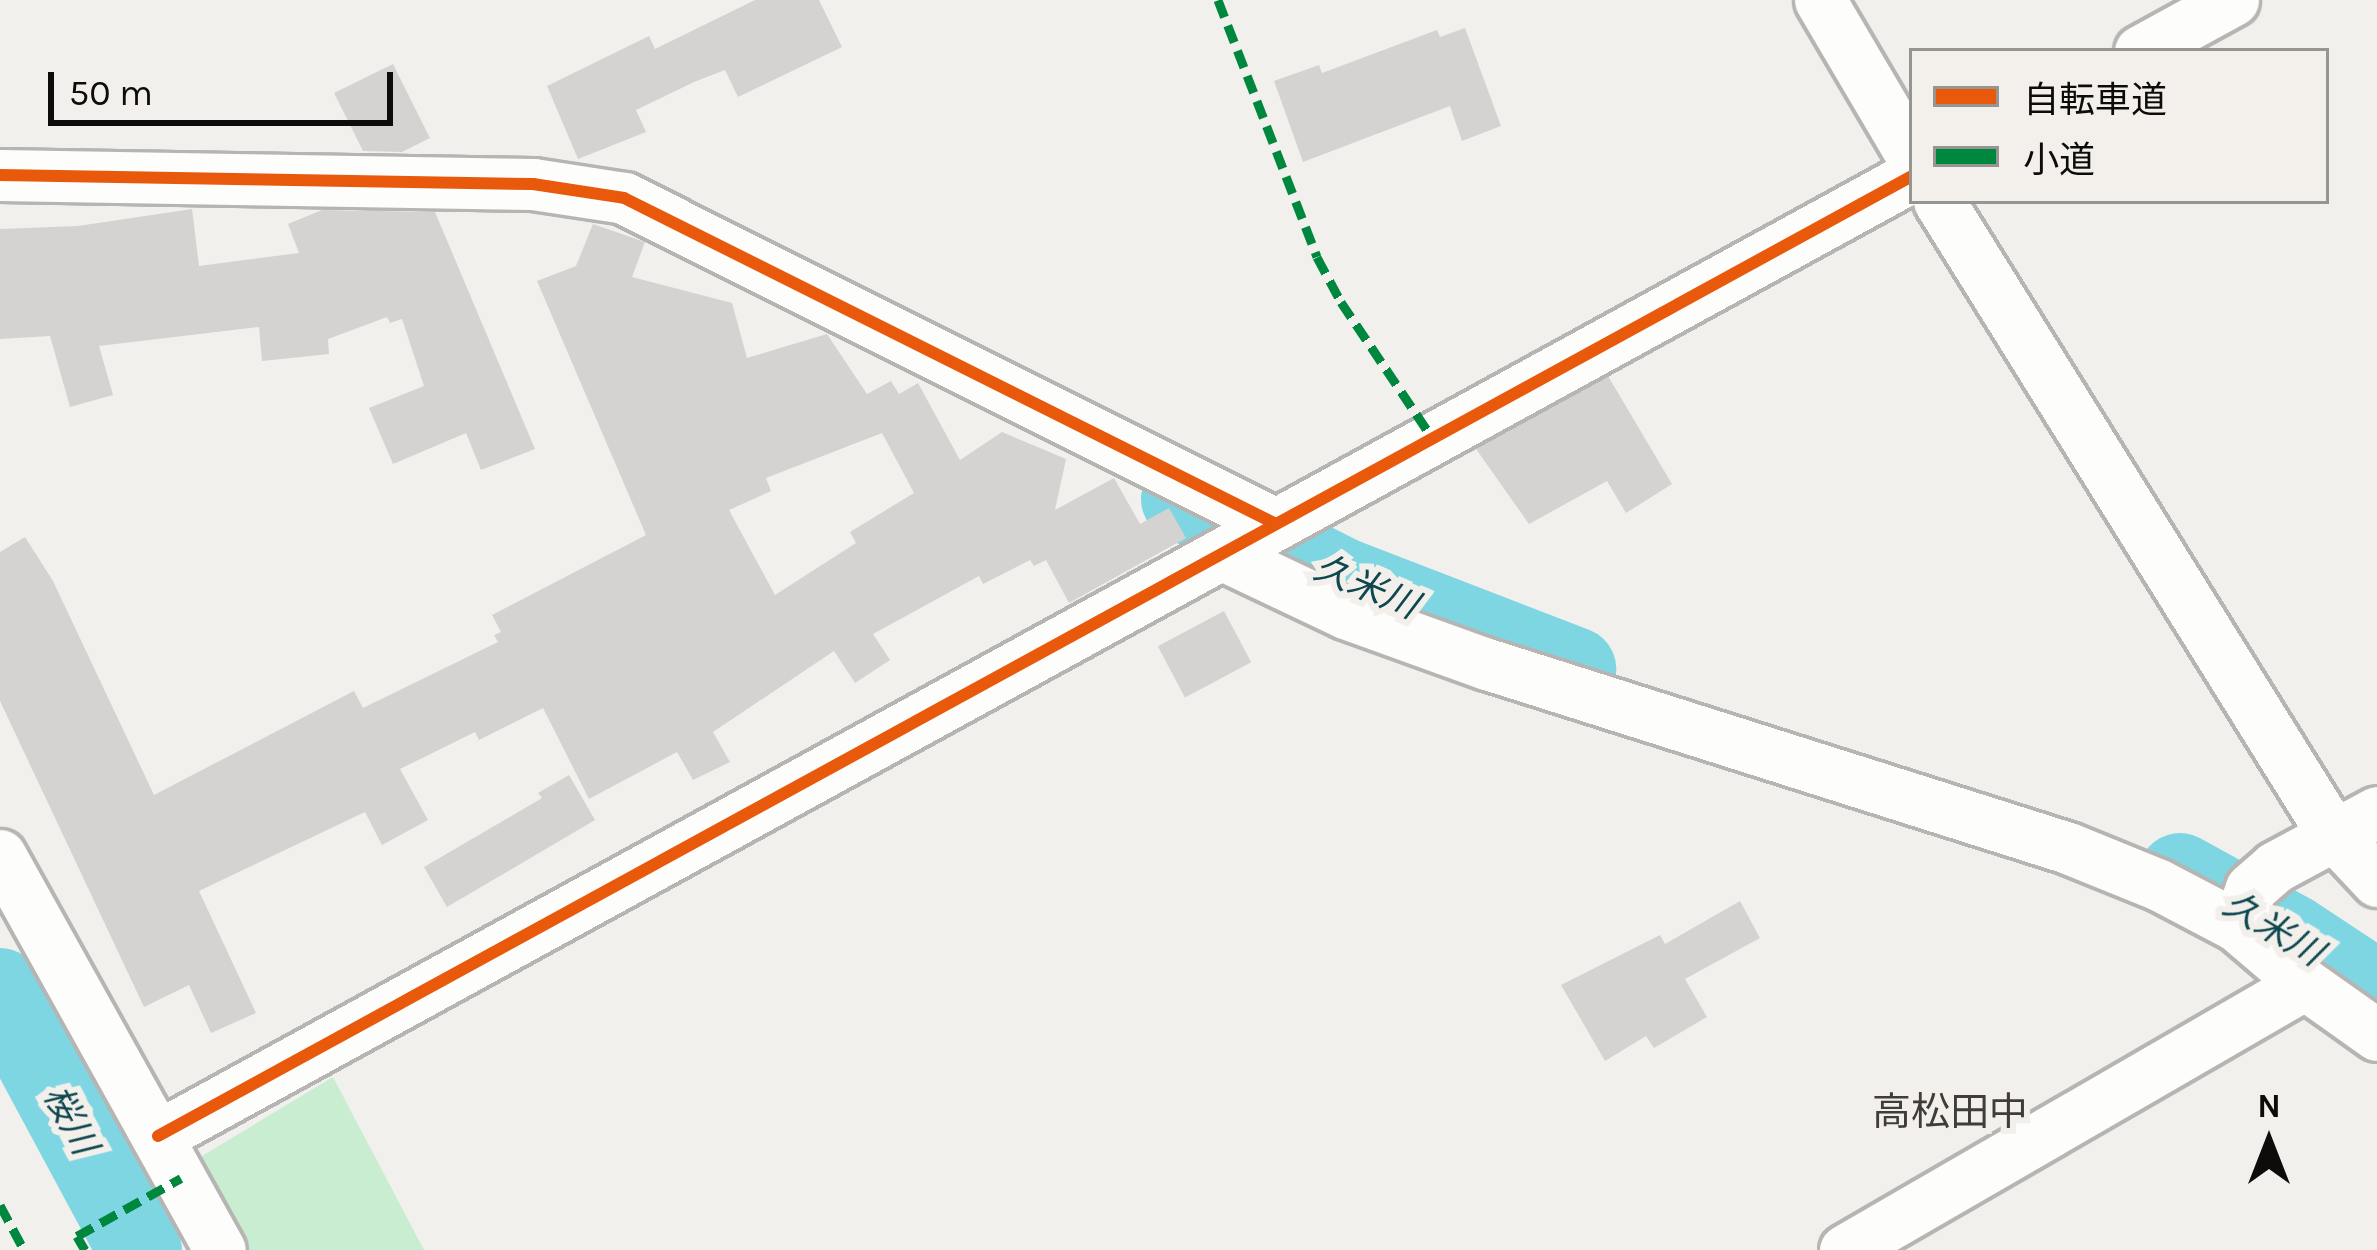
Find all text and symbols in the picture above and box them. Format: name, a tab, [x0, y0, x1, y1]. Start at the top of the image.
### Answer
scale bar	[54, 48, 399, 122]
legend	[1909, 48, 2329, 204]
text: 50 m	[69, 72, 153, 114]
text: 自転車道	[2023, 79, 2167, 121]
text: 小道	[2023, 139, 2095, 181]
water label: 久米川	[1308, 546, 1424, 628]
water label: 久米川	[2216, 883, 2330, 975]
water label: 桜川	[34, 1078, 106, 1162]
north arrow	[2209, 1082, 2329, 1202]
text: N	[2257, 1087, 2281, 1125]
district label: 高松田中	[1872, 1089, 2028, 1135]

